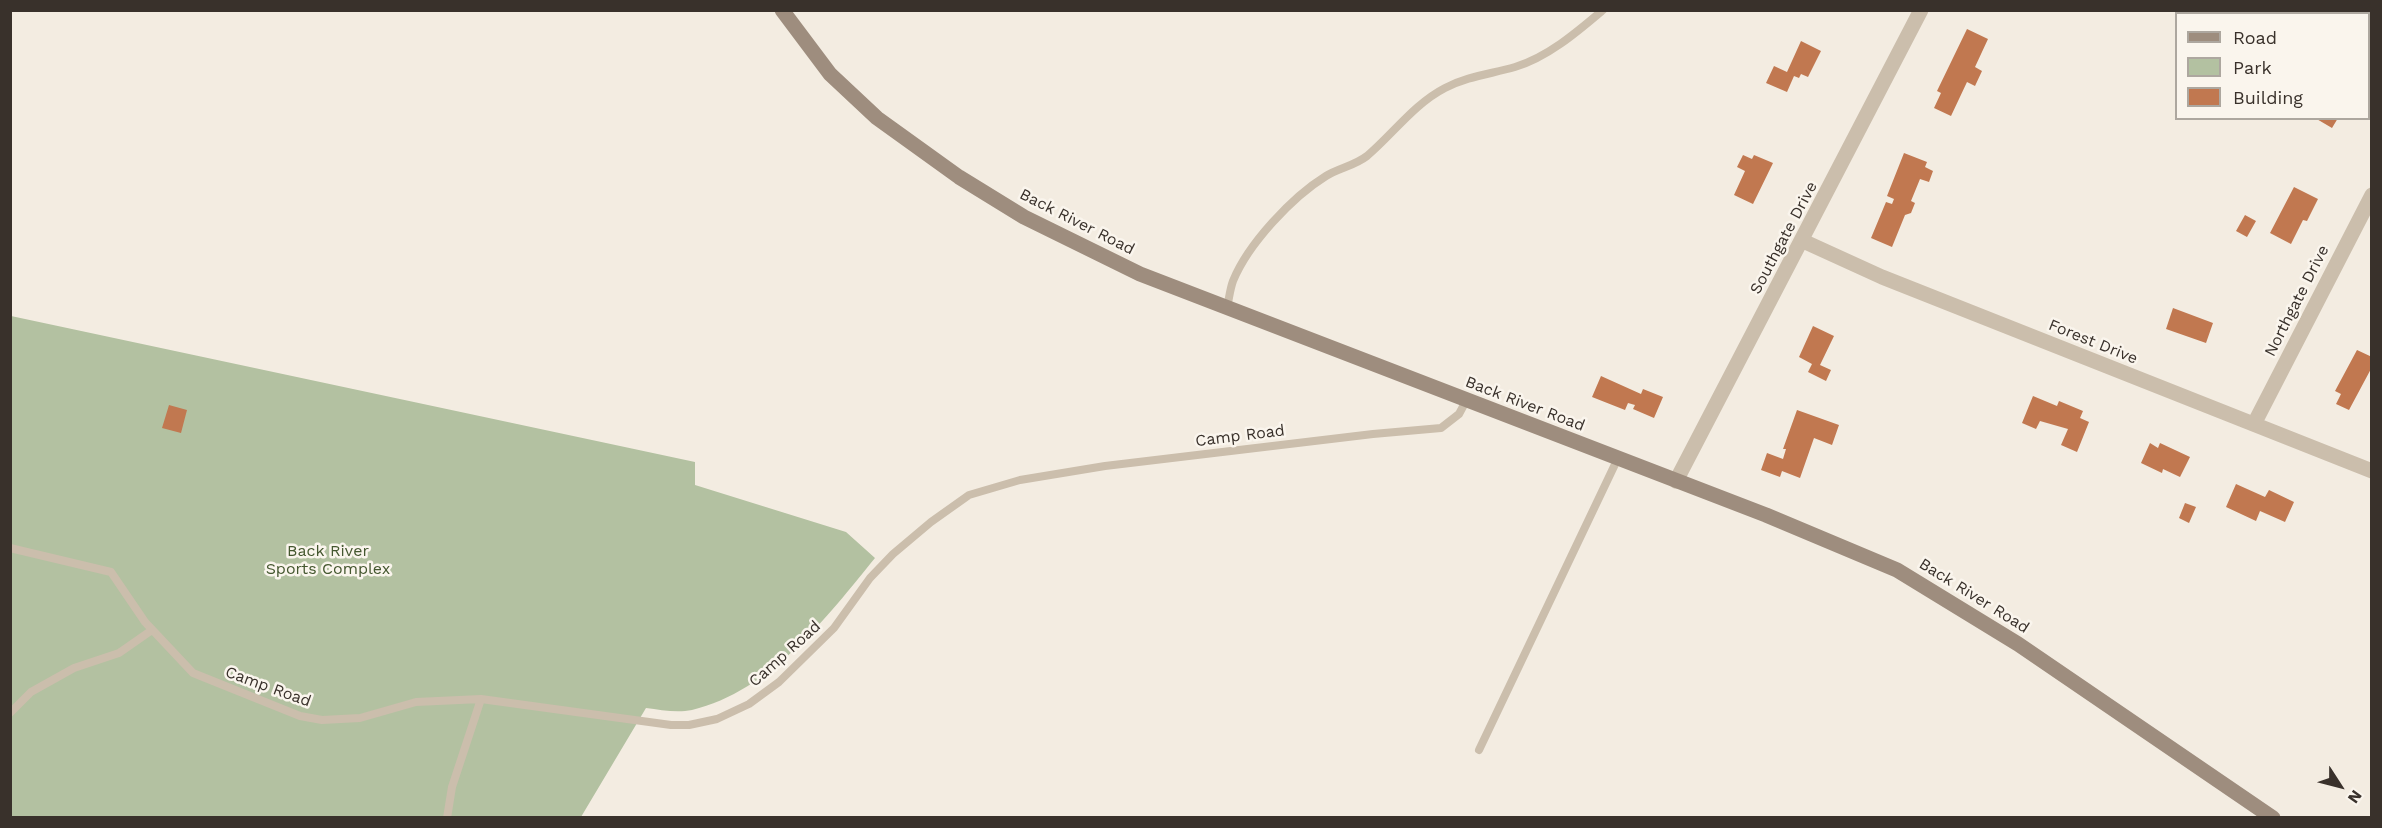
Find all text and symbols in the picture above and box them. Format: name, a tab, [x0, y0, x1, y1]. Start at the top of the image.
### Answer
legend	[2175, 12, 2370, 120]
text: Road	[2233, 27, 2277, 48]
text: Park	[2233, 57, 2272, 78]
text: Building	[2233, 87, 2303, 108]
street label: Southgate Drive	[1746, 178, 1822, 298]
street label: Back River Road	[1016, 185, 1138, 259]
street label: Northgate Drive	[2261, 242, 2333, 360]
street label: Forest Drive	[2046, 315, 2140, 369]
street label: Back River Road	[1463, 372, 1587, 436]
street label: Camp Road	[1194, 421, 1286, 451]
park label: Back River Sports Complex	[266, 541, 390, 579]
street label: Back River Road	[1915, 554, 2033, 638]
street label: Camp Road	[745, 617, 825, 691]
street label: Camp Road	[223, 663, 313, 711]
north arrow	[2310, 756, 2370, 816]
text: N	[2344, 786, 2366, 807]

